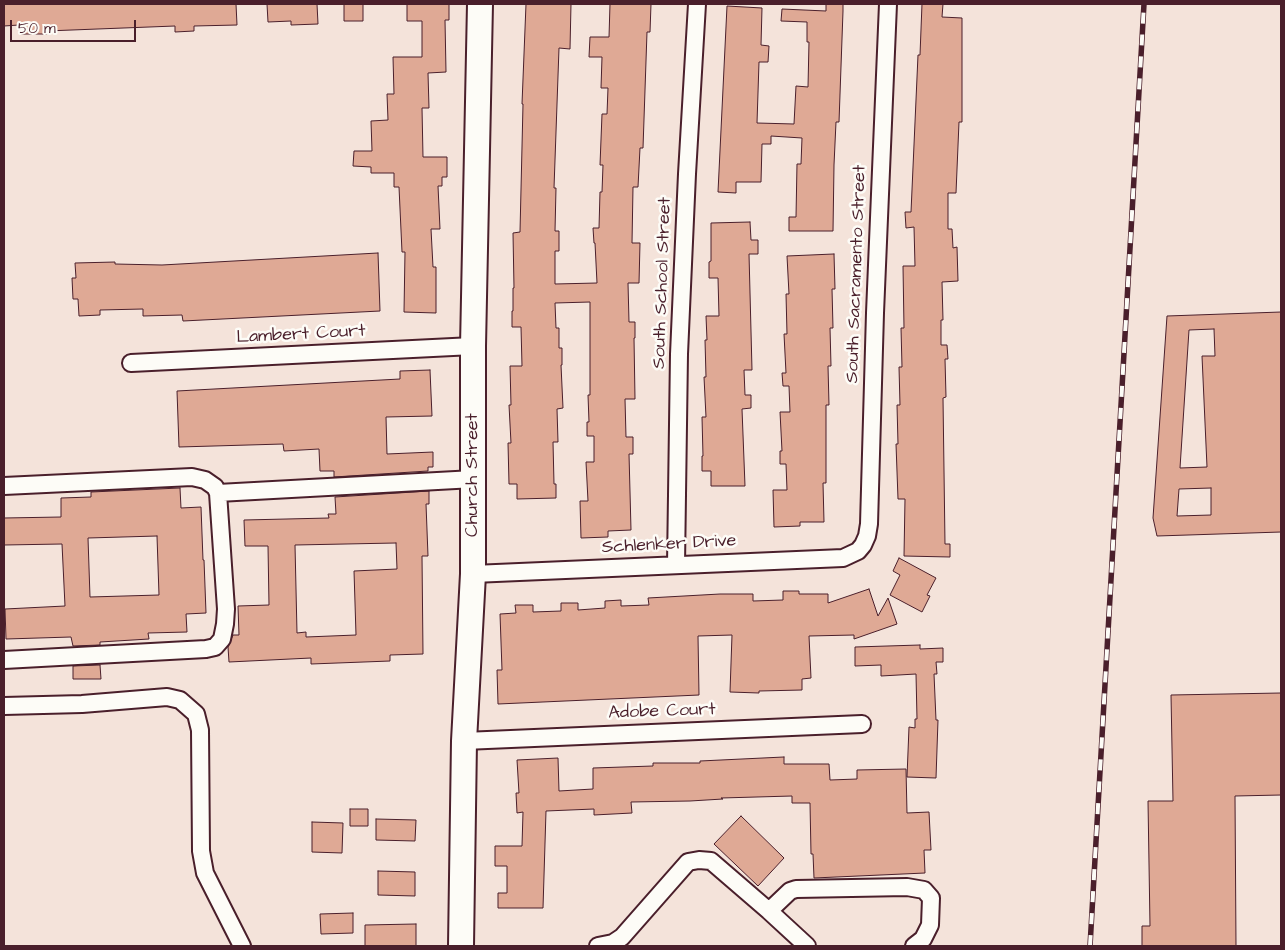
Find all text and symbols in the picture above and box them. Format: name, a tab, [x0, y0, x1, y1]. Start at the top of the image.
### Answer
scale bar	[12, 10, 139, 42]
text: 50 m	[18, 18, 56, 39]
street label: South Sacramento Street	[842, 165, 872, 383]
street label: South School Street	[649, 197, 677, 369]
street label: Lambert Court	[236, 321, 366, 349]
street label: Church Street	[462, 413, 484, 537]
street label: Schlenker Drive	[601, 531, 737, 559]
street label: Adobe Court	[608, 699, 716, 725]

